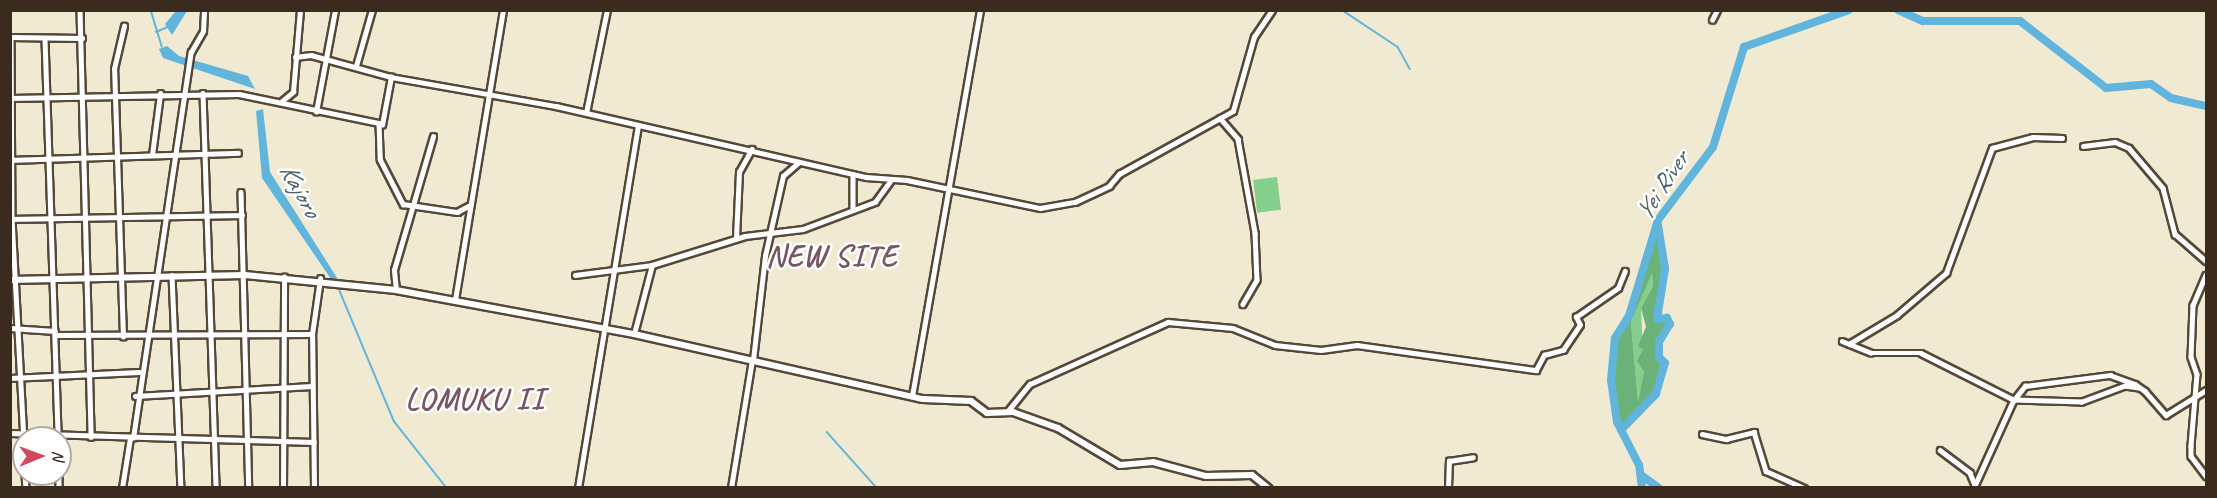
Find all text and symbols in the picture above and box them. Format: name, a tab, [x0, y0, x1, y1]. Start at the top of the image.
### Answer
water label: Yei River	[1628, 145, 1696, 227]
water label: Kajoro	[273, 158, 327, 222]
district label: NEW SITE	[766, 238, 898, 274]
district label: LOMUKU II	[406, 381, 544, 417]
north arrow	[12, 426, 72, 486]
text: N	[48, 451, 68, 461]

